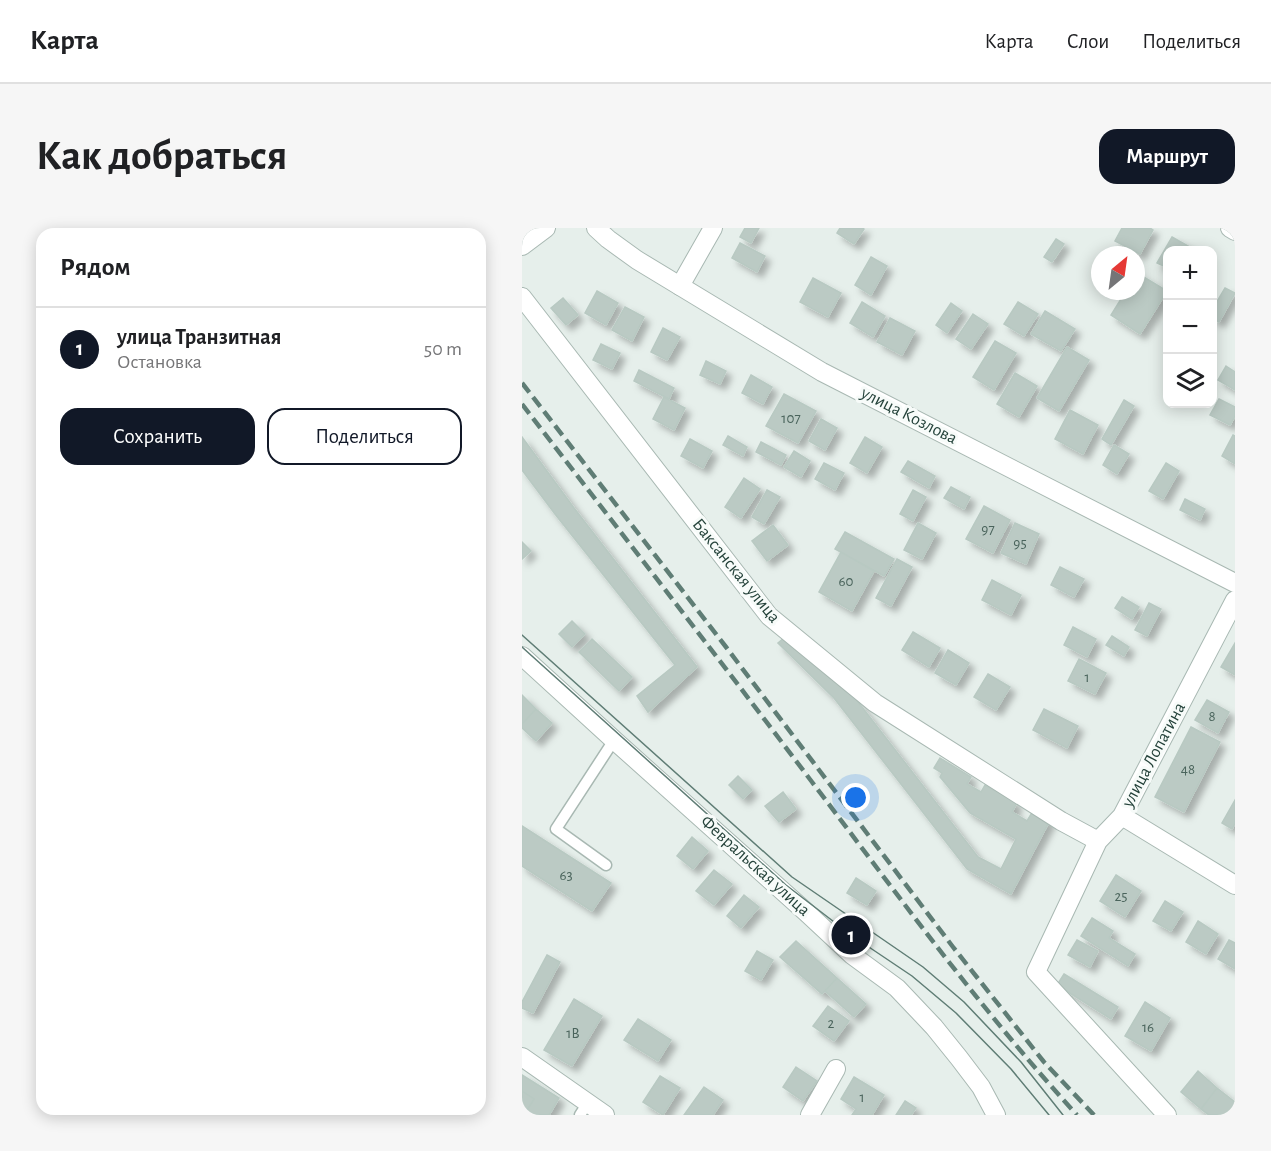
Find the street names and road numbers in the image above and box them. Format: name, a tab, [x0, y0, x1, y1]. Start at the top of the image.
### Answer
street label: улица Козлова	[857, 384, 960, 448]
street label: Баксанская улица	[689, 515, 783, 627]
street label: улица Лопатина	[1118, 700, 1189, 811]
street label: Февральская улица	[697, 812, 813, 920]

